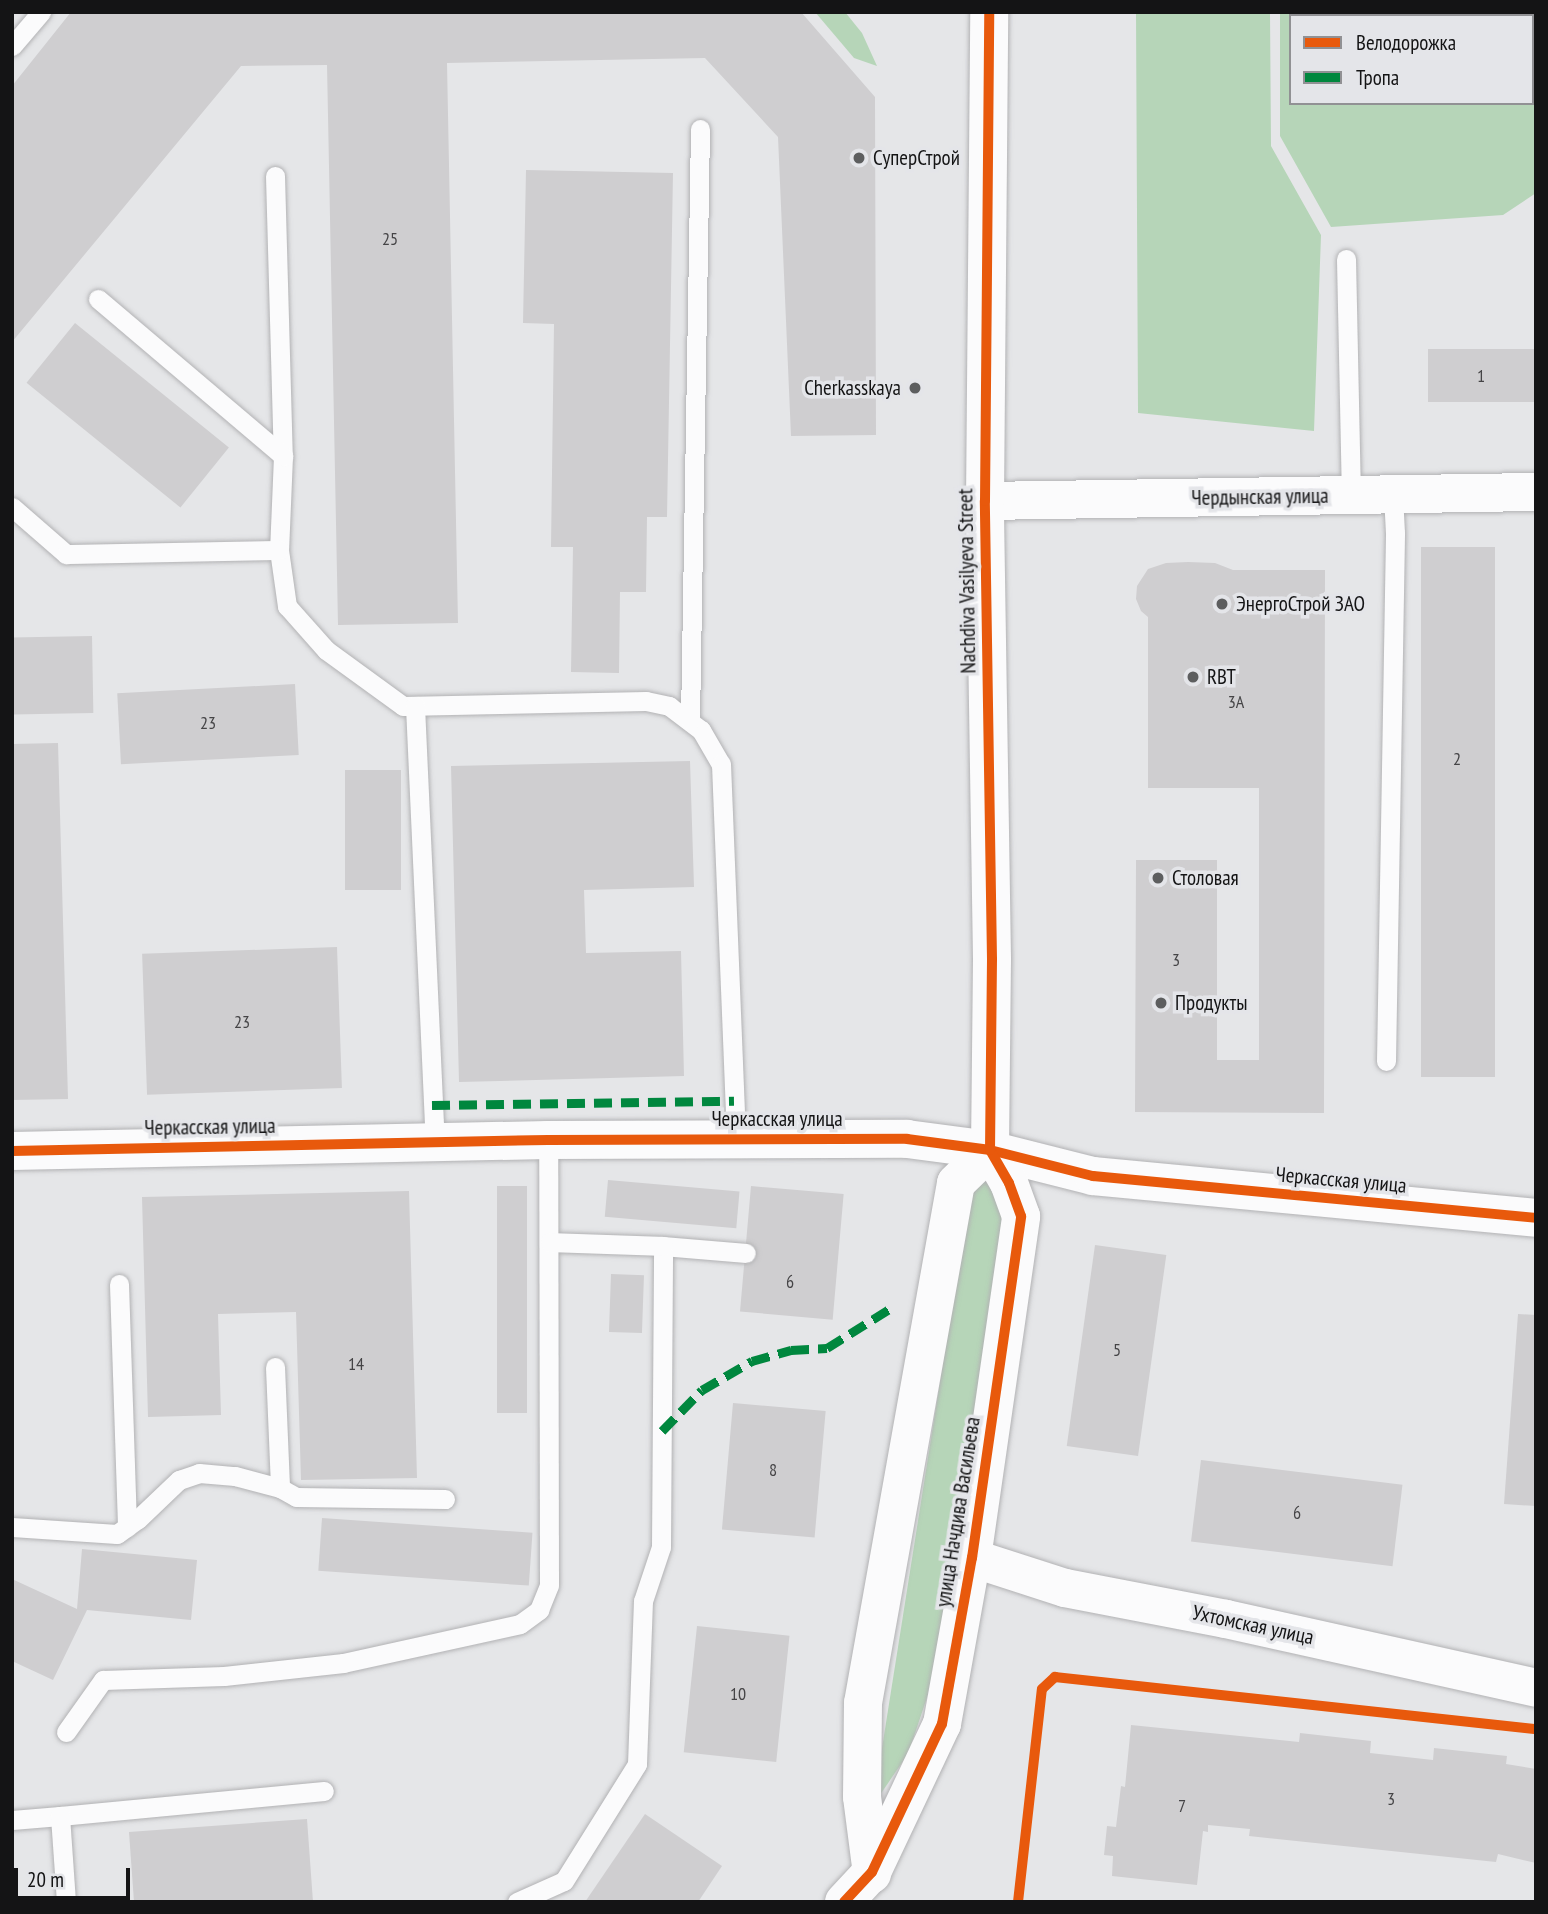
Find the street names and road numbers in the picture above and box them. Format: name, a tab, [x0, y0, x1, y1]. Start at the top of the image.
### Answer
street label: Чердынская улица	[1191, 483, 1329, 511]
street label: Nachdiva Vasilyeva Street	[953, 488, 981, 674]
street label: Черкасская улица	[711, 1106, 843, 1132]
street label: Черкасская улица	[144, 1113, 276, 1141]
street label: Черкасская улица	[1274, 1162, 1408, 1198]
street label: улица Начдива Васильева	[931, 1415, 985, 1609]
street label: Ухтомская улица	[1190, 1600, 1316, 1650]

